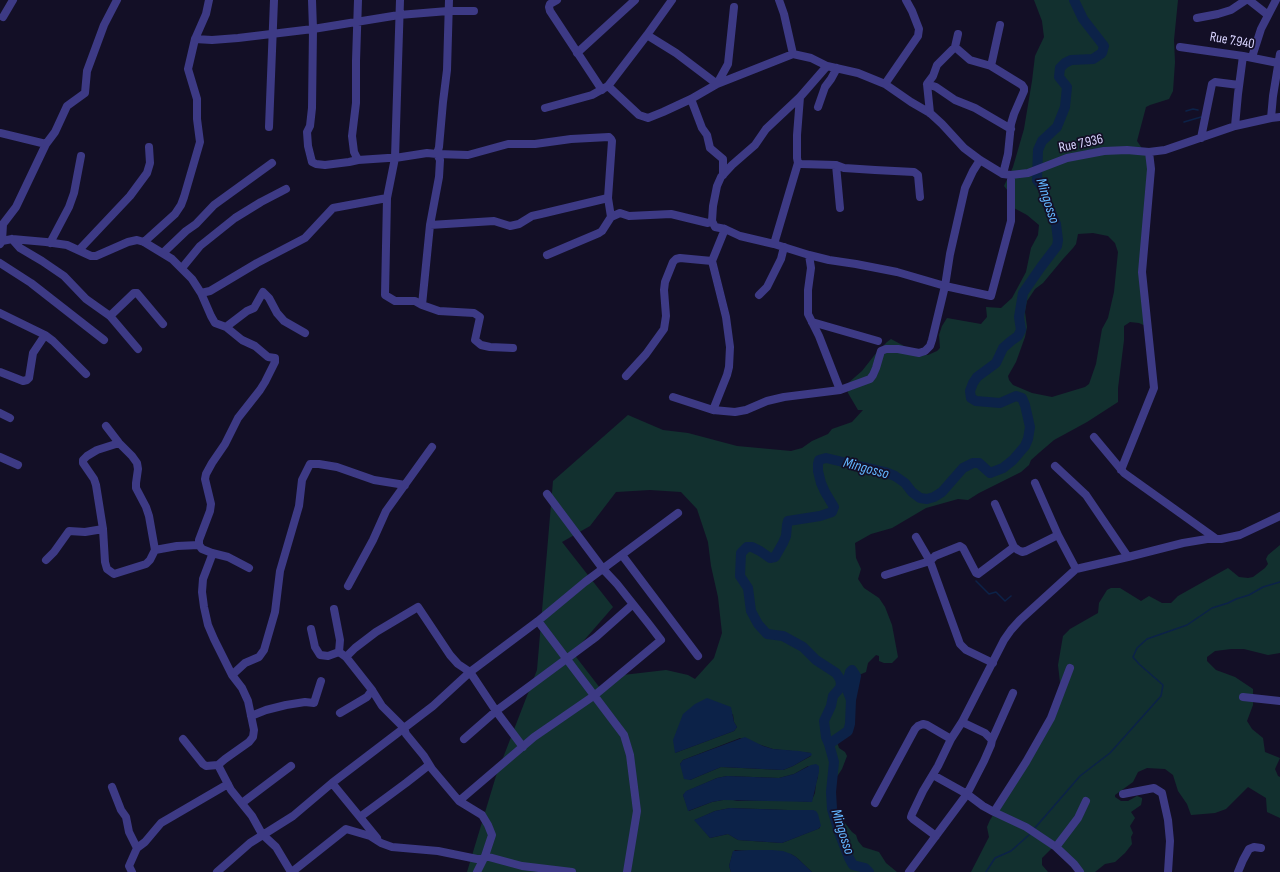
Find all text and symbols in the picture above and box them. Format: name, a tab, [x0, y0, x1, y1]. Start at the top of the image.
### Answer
street label: Rue 7.940	[1208, 29, 1256, 53]
street label: Rue 7.936	[1057, 131, 1105, 157]
water label: Mingosso	[1031, 176, 1063, 226]
water label: Mingosso	[841, 454, 891, 484]
water label: Mingosso	[826, 807, 858, 857]

